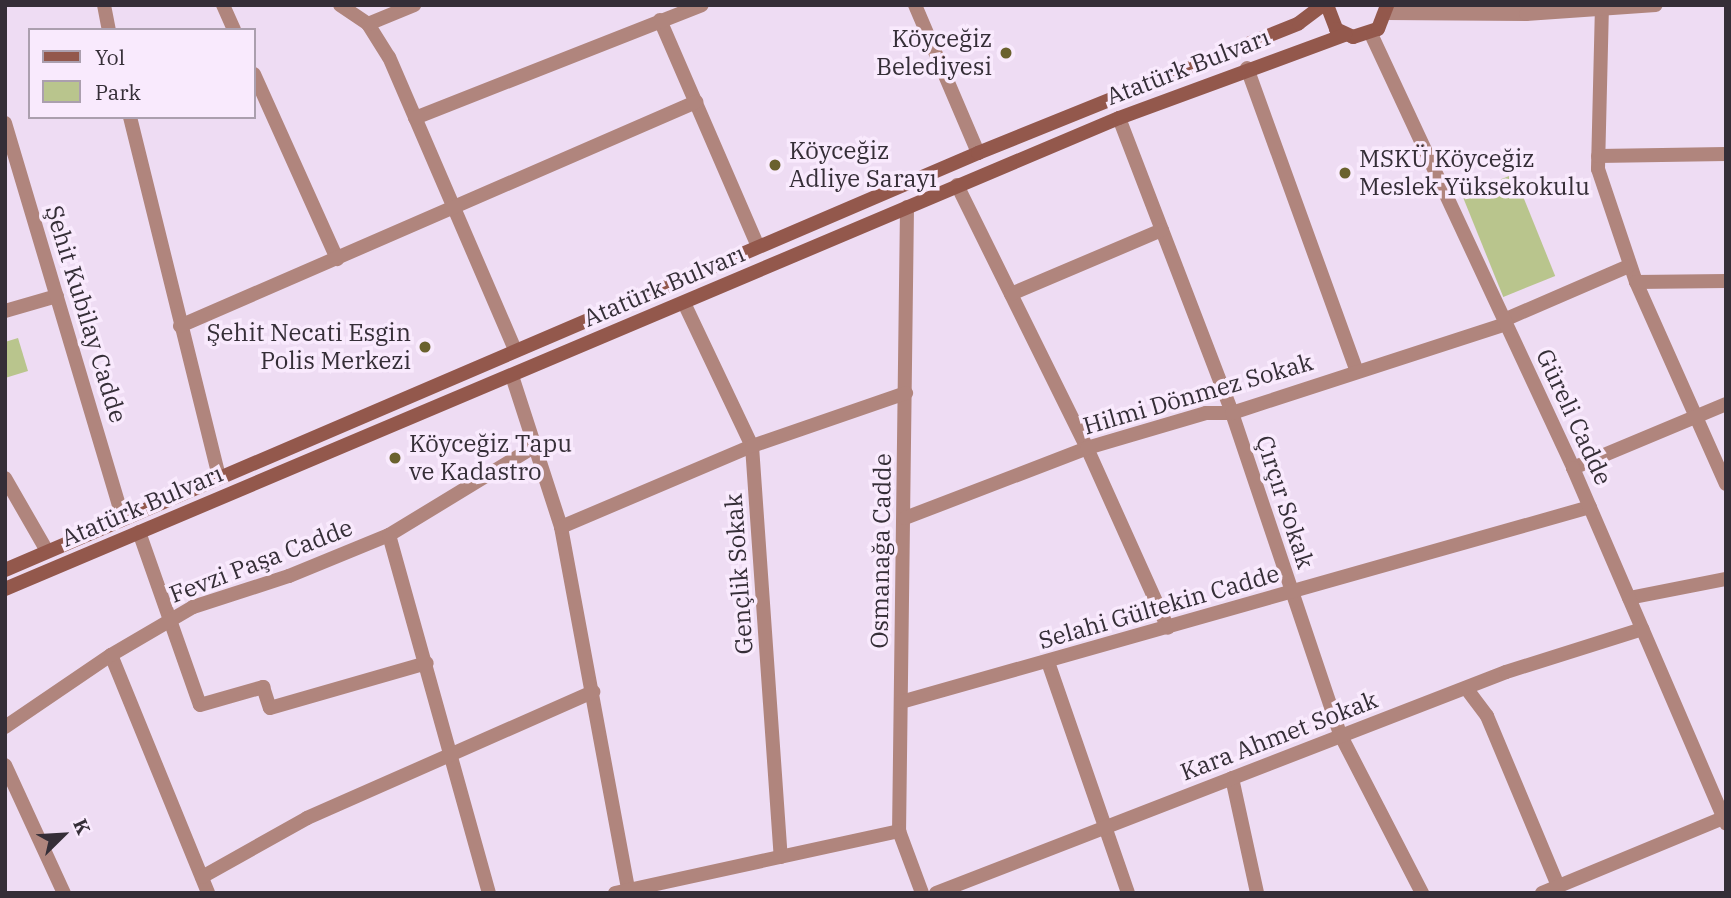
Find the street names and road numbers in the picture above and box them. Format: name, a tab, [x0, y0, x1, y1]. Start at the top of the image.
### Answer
street label: Atatürk Bulvarı	[1102, 23, 1274, 111]
street label: Şehit Kubilay Cadde	[39, 202, 133, 426]
street label: Atatürk Bulvarı	[579, 239, 749, 333]
street label: Güreli Cadde	[1530, 345, 1618, 489]
street label: Hilmi Dönmez Sokak	[1080, 347, 1316, 441]
street label: Çırçır Sokak	[1250, 432, 1320, 572]
street label: Osmanağa Cadde	[865, 453, 897, 649]
street label: Atatürk Bulvarı	[57, 459, 227, 553]
street label: Gençlik Sokak	[719, 493, 759, 655]
street label: Fevzi Paşa Cadde	[165, 513, 357, 609]
street label: Selahi Gültekin Cadde	[1035, 559, 1283, 655]
street label: Kara Ahmet Sokak	[1176, 685, 1382, 787]

